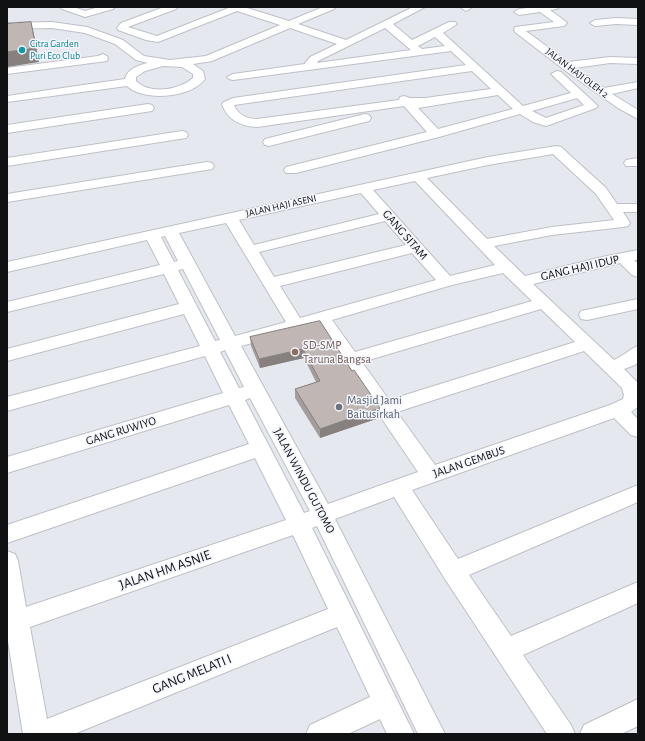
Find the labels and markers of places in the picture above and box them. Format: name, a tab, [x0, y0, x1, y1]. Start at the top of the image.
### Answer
place label: Citra Garden Puri Eco Club	[30, 38, 80, 62]
marker: Citra Garden Puri Eco Club	[17, 45, 27, 55]
place label: SD-SMP Taruna Bangsa	[303, 338, 371, 366]
marker: SD-SMP Taruna Bangsa	[290, 347, 300, 357]
place label: Masjid Jami Baitusirkah	[347, 393, 402, 421]
marker: Masjid Jami Baitusirkah	[334, 402, 344, 412]

